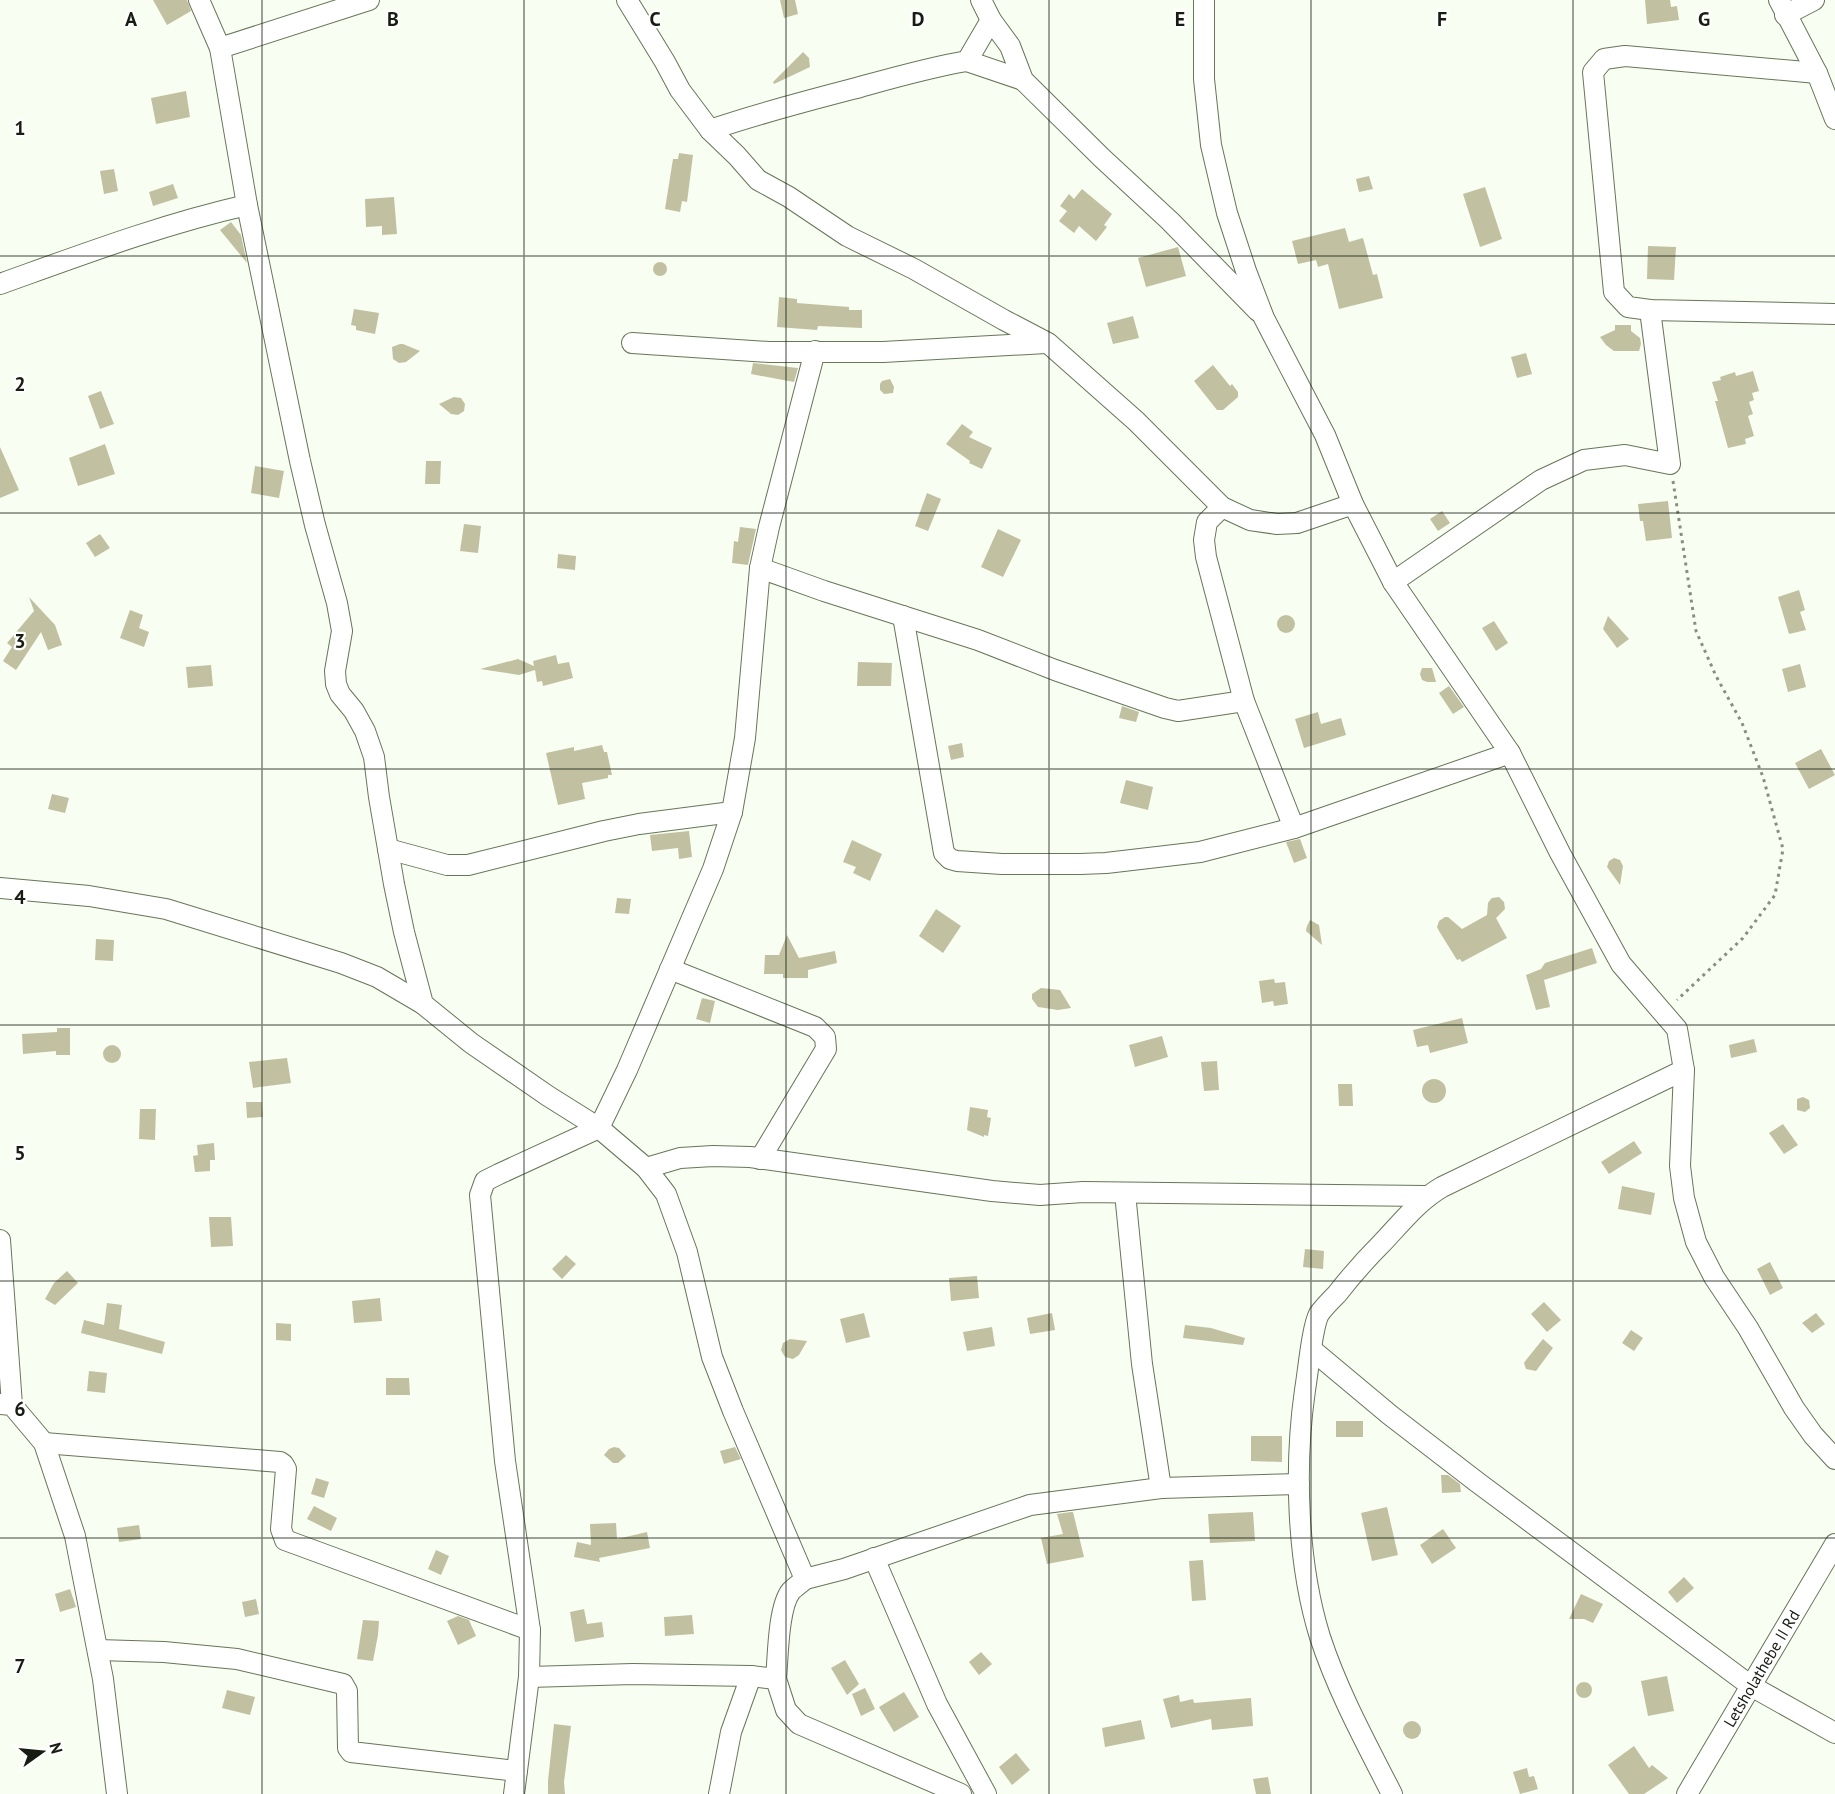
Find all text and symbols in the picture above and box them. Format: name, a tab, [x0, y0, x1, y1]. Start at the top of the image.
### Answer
text: A	[125, 6, 138, 32]
text: B	[387, 6, 399, 32]
text: C	[649, 6, 661, 32]
text: D	[912, 6, 925, 32]
text: E	[1175, 6, 1185, 32]
text: F	[1437, 6, 1447, 32]
text: G	[1698, 6, 1710, 32]
text: 1	[14, 115, 26, 141]
text: 2	[14, 371, 26, 397]
text: 3	[14, 628, 26, 654]
text: 4	[14, 884, 26, 910]
text: 5	[14, 1140, 26, 1166]
text: 6	[14, 1396, 26, 1422]
street label: Letsholathebe II Rd	[1719, 1606, 1804, 1731]
text: 7	[14, 1653, 26, 1679]
north arrow	[12, 1722, 72, 1782]
text: N	[45, 1740, 68, 1756]

